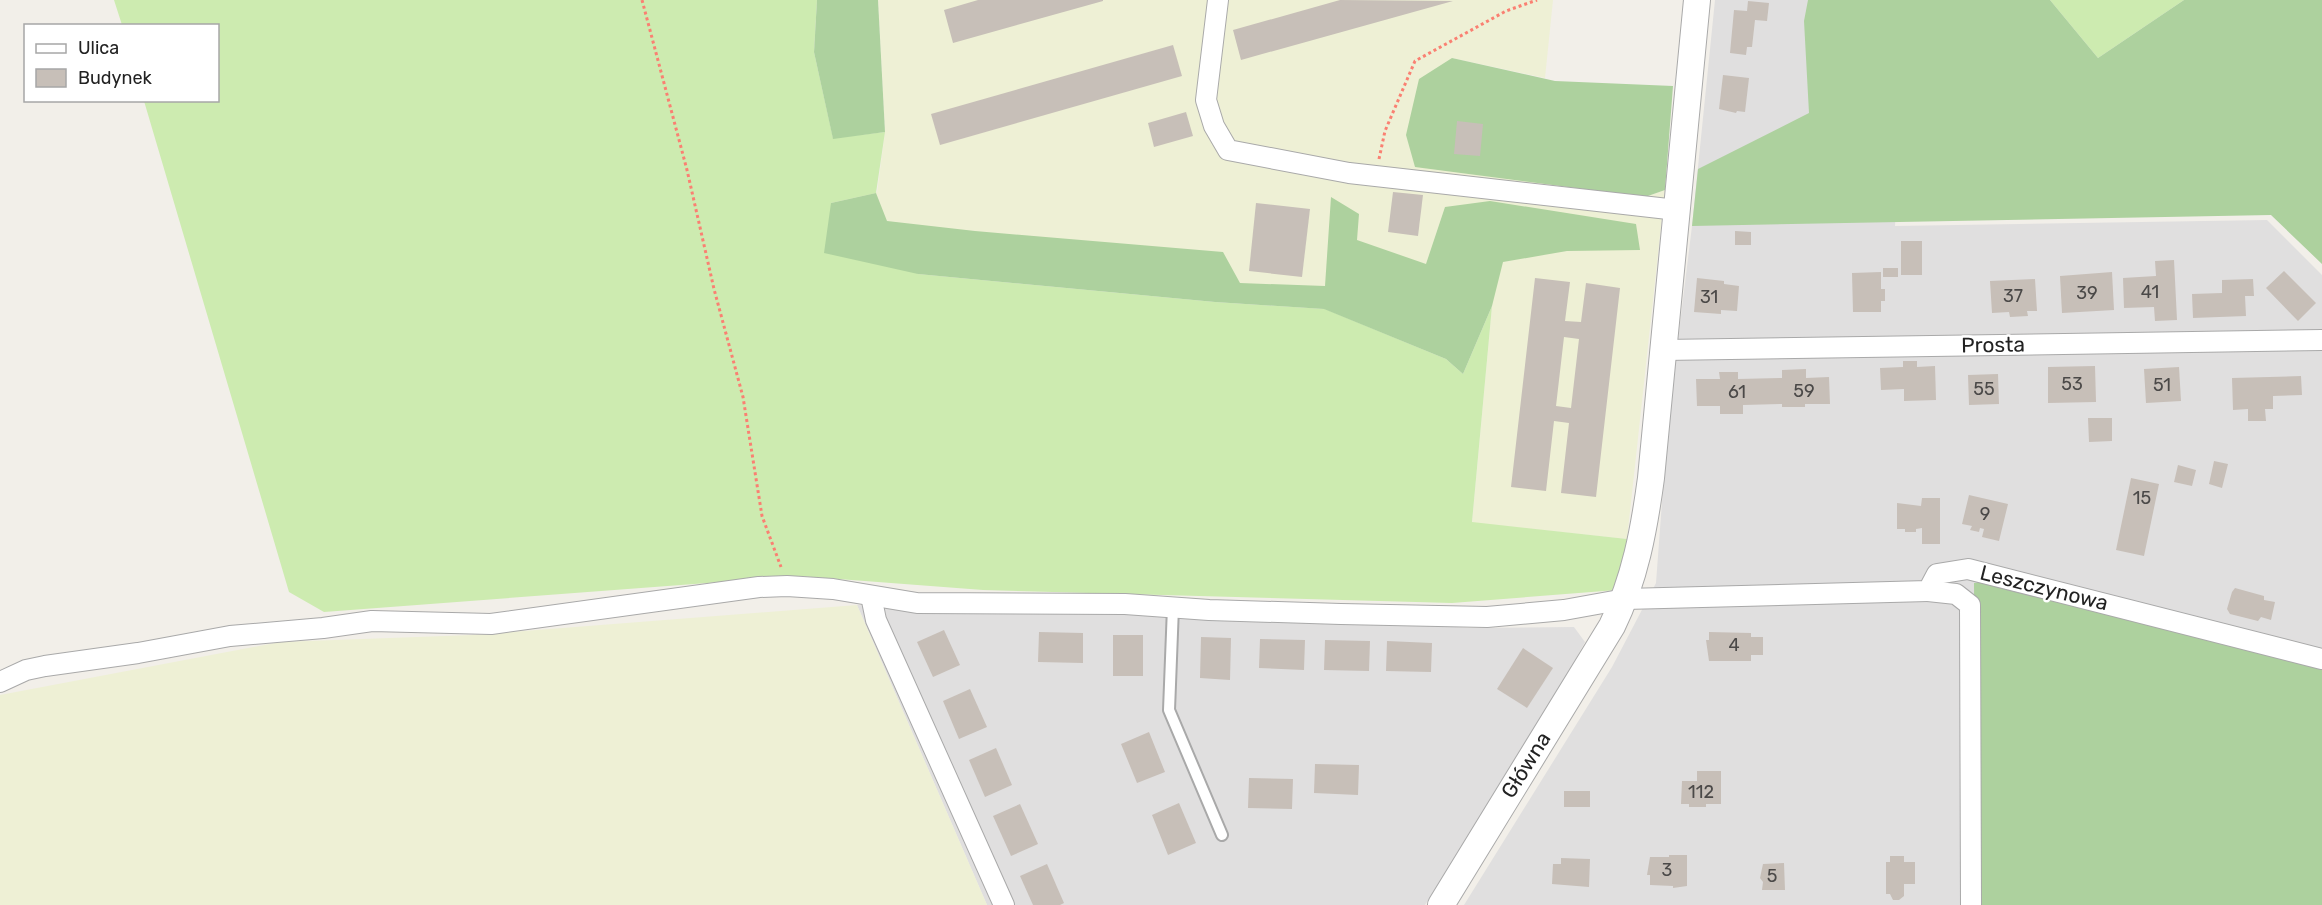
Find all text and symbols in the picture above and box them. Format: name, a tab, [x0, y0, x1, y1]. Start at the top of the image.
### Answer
legend	[24, 24, 219, 102]
text: Ulica	[78, 37, 119, 59]
text: Budynek	[78, 67, 152, 89]
house number: 41	[2141, 281, 2159, 303]
house number: 39	[2076, 282, 2098, 304]
house number: 37	[2003, 285, 2023, 307]
house number: 31	[1700, 286, 1718, 308]
street label: Prosta	[1961, 331, 2025, 358]
house number: 53	[2061, 373, 2083, 395]
house number: 51	[2153, 374, 2171, 396]
house number: 55	[1973, 378, 1995, 400]
house number: 59	[1793, 380, 1815, 402]
house number: 61	[1728, 381, 1746, 403]
house number: 15	[2133, 487, 2151, 509]
house number: 9	[1980, 503, 1990, 525]
street label: Leszczynowa	[1978, 560, 2111, 615]
house number: 4	[1728, 634, 1740, 656]
street label: Główna	[1496, 727, 1556, 802]
house number: 112	[1688, 781, 1714, 803]
house number: 3	[1662, 859, 1672, 881]
house number: 5	[1767, 865, 1777, 887]

